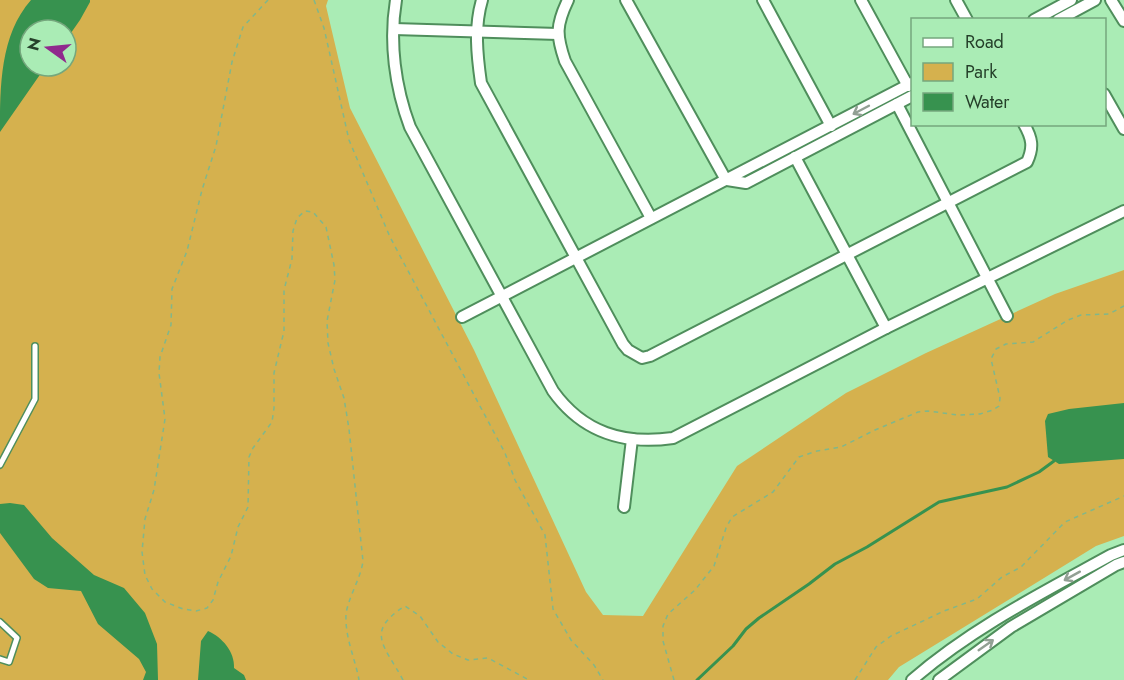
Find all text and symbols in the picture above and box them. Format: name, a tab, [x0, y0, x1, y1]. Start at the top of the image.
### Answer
north arrow	[18, 18, 78, 78]
legend	[911, 18, 1106, 126]
text: Road	[965, 29, 1004, 55]
text: N	[21, 35, 47, 53]
text: Park	[965, 59, 997, 85]
text: Water	[965, 89, 1010, 115]
one-way arrow	[852, 105, 870, 117]
one-way arrow	[1064, 570, 1081, 582]
one-way arrow	[977, 639, 993, 651]

